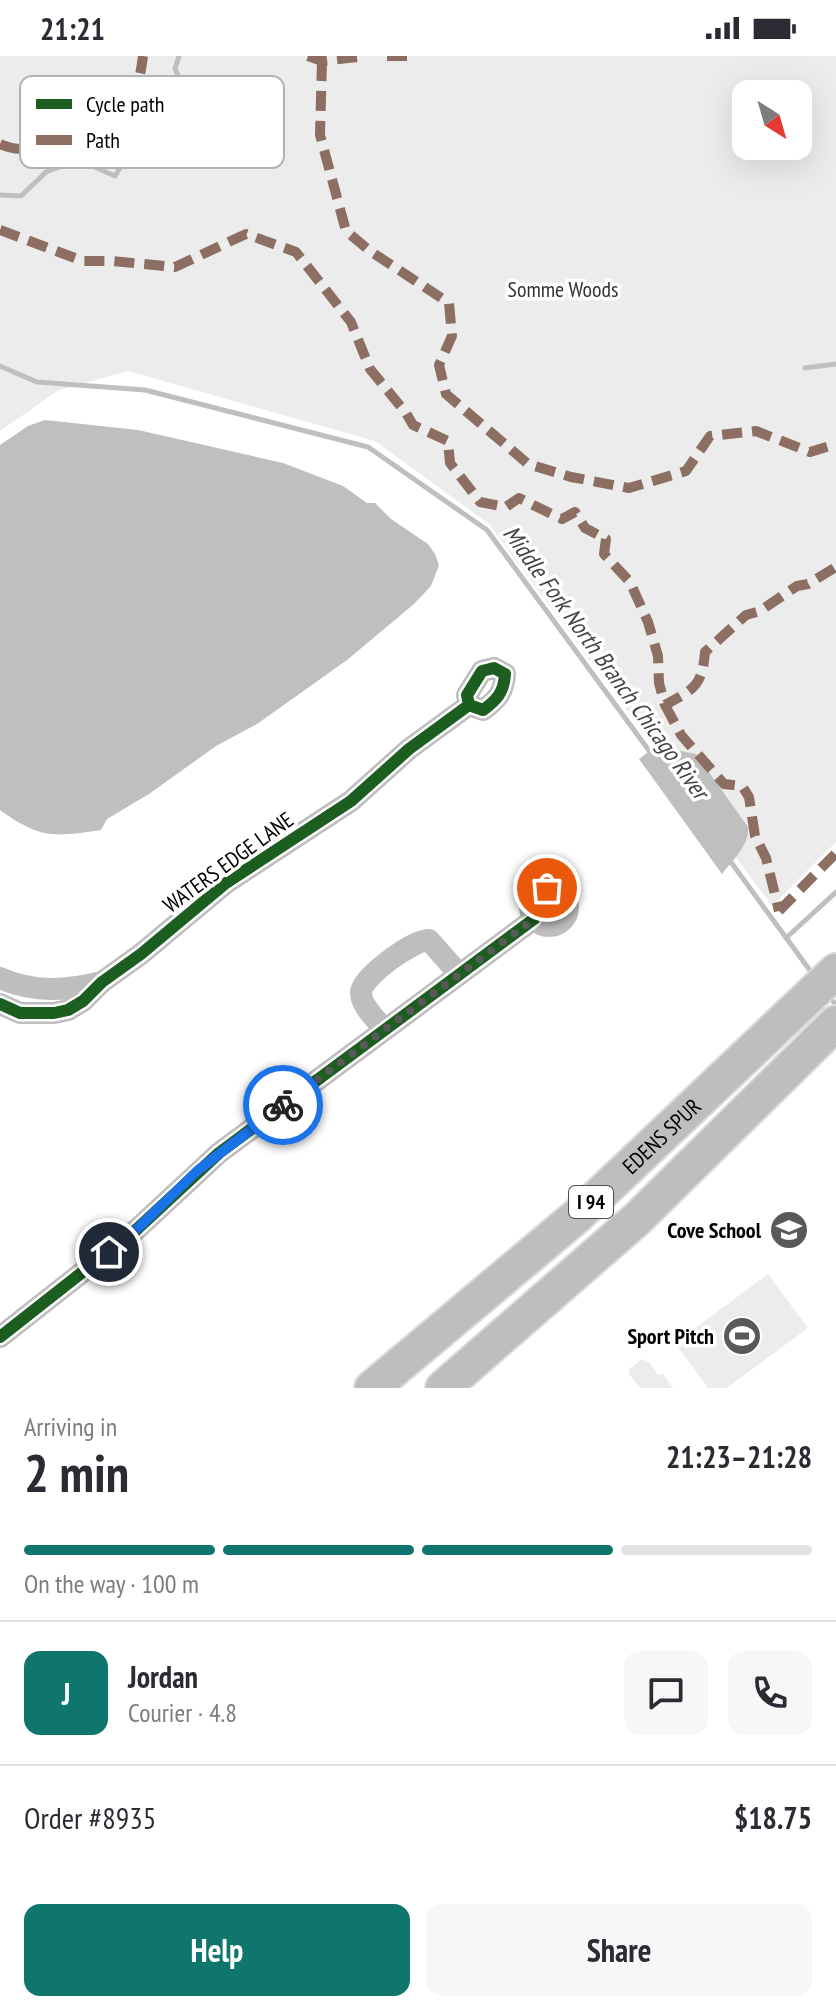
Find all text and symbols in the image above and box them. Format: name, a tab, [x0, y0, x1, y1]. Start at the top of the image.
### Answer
text: 21:21	[40, 9, 105, 48]
legend	[20, 76, 284, 168]
north arrow	[732, 80, 812, 160]
map controls	[732, 80, 812, 160]
text: Cycle path	[86, 90, 164, 118]
text: Path	[86, 126, 120, 154]
park label: Somme Woods	[508, 275, 618, 303]
water label: Middle Fork North Branch Chicago River	[496, 519, 718, 808]
street label: WATERS EDGE LANE	[157, 805, 299, 919]
pin	[513, 854, 581, 922]
icon: bag	[525, 866, 569, 910]
courier	[243, 1065, 323, 1145]
icon: bike	[261, 1083, 305, 1127]
street label: EDENS SPUR	[616, 1092, 707, 1180]
road number: I 94	[569, 1186, 613, 1218]
school or university icon: Cove School	[768, 1209, 810, 1251]
place label: Cove School	[667, 1216, 762, 1244]
pin	[75, 1218, 143, 1286]
icon: home	[87, 1230, 131, 1274]
sports icon: Sport Pitch	[721, 1315, 763, 1357]
place label: Sport Pitch	[627, 1322, 714, 1350]
text: Arriving in	[24, 1410, 117, 1443]
text: 21:23–21:28	[666, 1437, 812, 1476]
text: 2 min	[24, 1439, 129, 1506]
text: On the way · 100 m	[24, 1567, 199, 1600]
button: chat	[624, 1651, 708, 1735]
button: phone	[728, 1651, 812, 1735]
text: Jordan	[128, 1657, 198, 1696]
text: J	[62, 1674, 70, 1713]
text: Courier · 4.8	[128, 1696, 237, 1729]
text: Order #8935	[24, 1798, 156, 1837]
text: $18.75	[734, 1798, 812, 1837]
button: Help	[24, 1904, 410, 1996]
button: Share	[426, 1904, 812, 1996]

